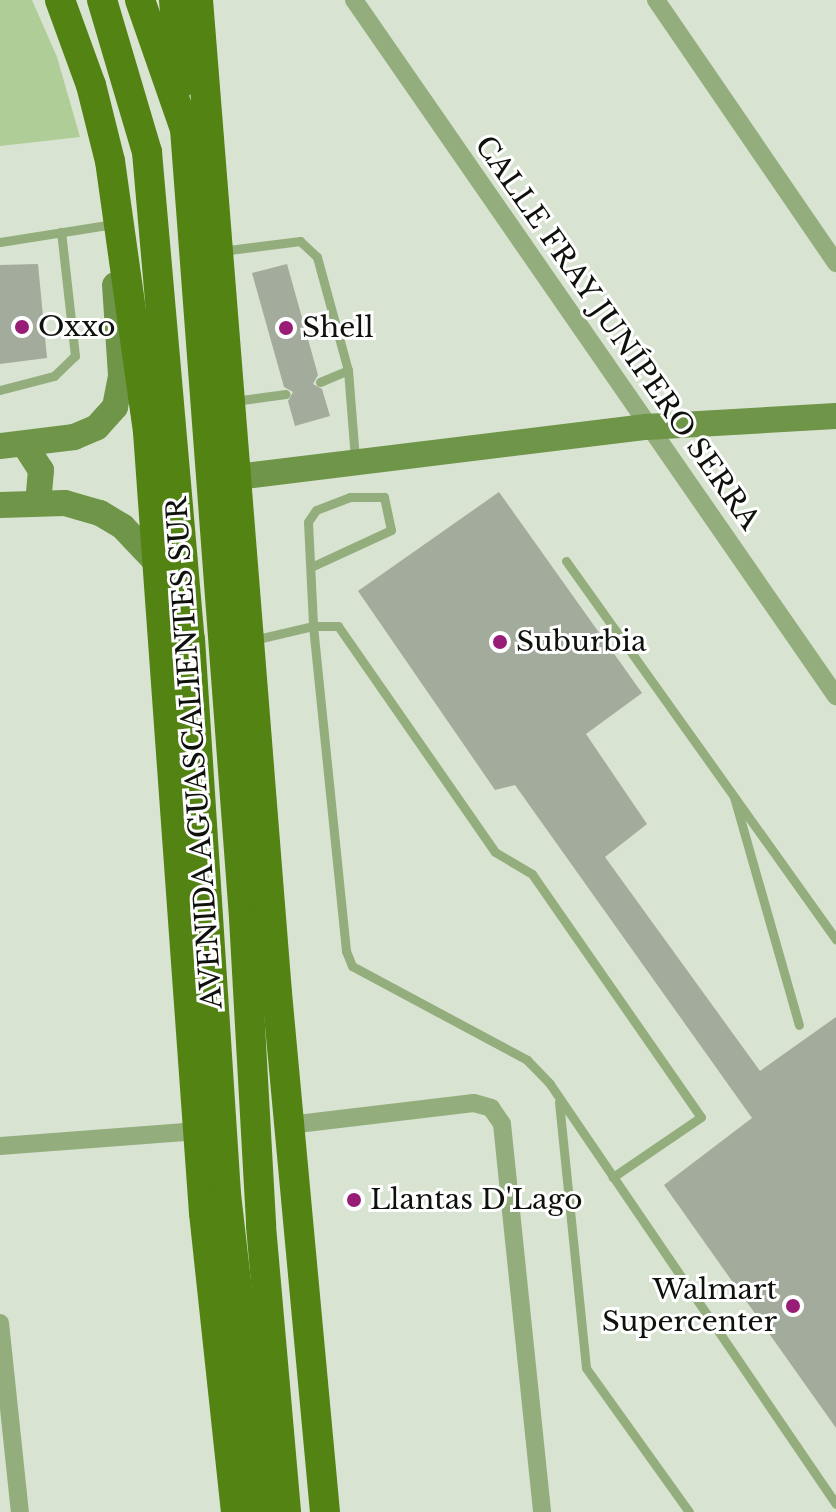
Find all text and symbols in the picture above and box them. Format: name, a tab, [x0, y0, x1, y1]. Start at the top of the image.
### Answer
street label: CALLE FRAY JUNÍPERO SERRA	[467, 129, 767, 537]
place label: Oxxo	[38, 310, 116, 344]
place label: Shell	[302, 311, 374, 345]
marker: Oxxo	[13, 318, 31, 336]
marker: Shell	[277, 319, 295, 337]
street label: AVENIDA AGUASCALIENTES SUR	[160, 495, 230, 1011]
place label: Suburbia	[516, 625, 647, 659]
marker: Suburbia	[491, 633, 509, 651]
place label: Llantas D'Lago	[370, 1183, 582, 1217]
marker: Llantas D'Lago	[345, 1191, 363, 1209]
place label: Walmart Supercenter	[602, 1273, 777, 1339]
marker: Walmart Supercenter	[784, 1297, 802, 1315]

